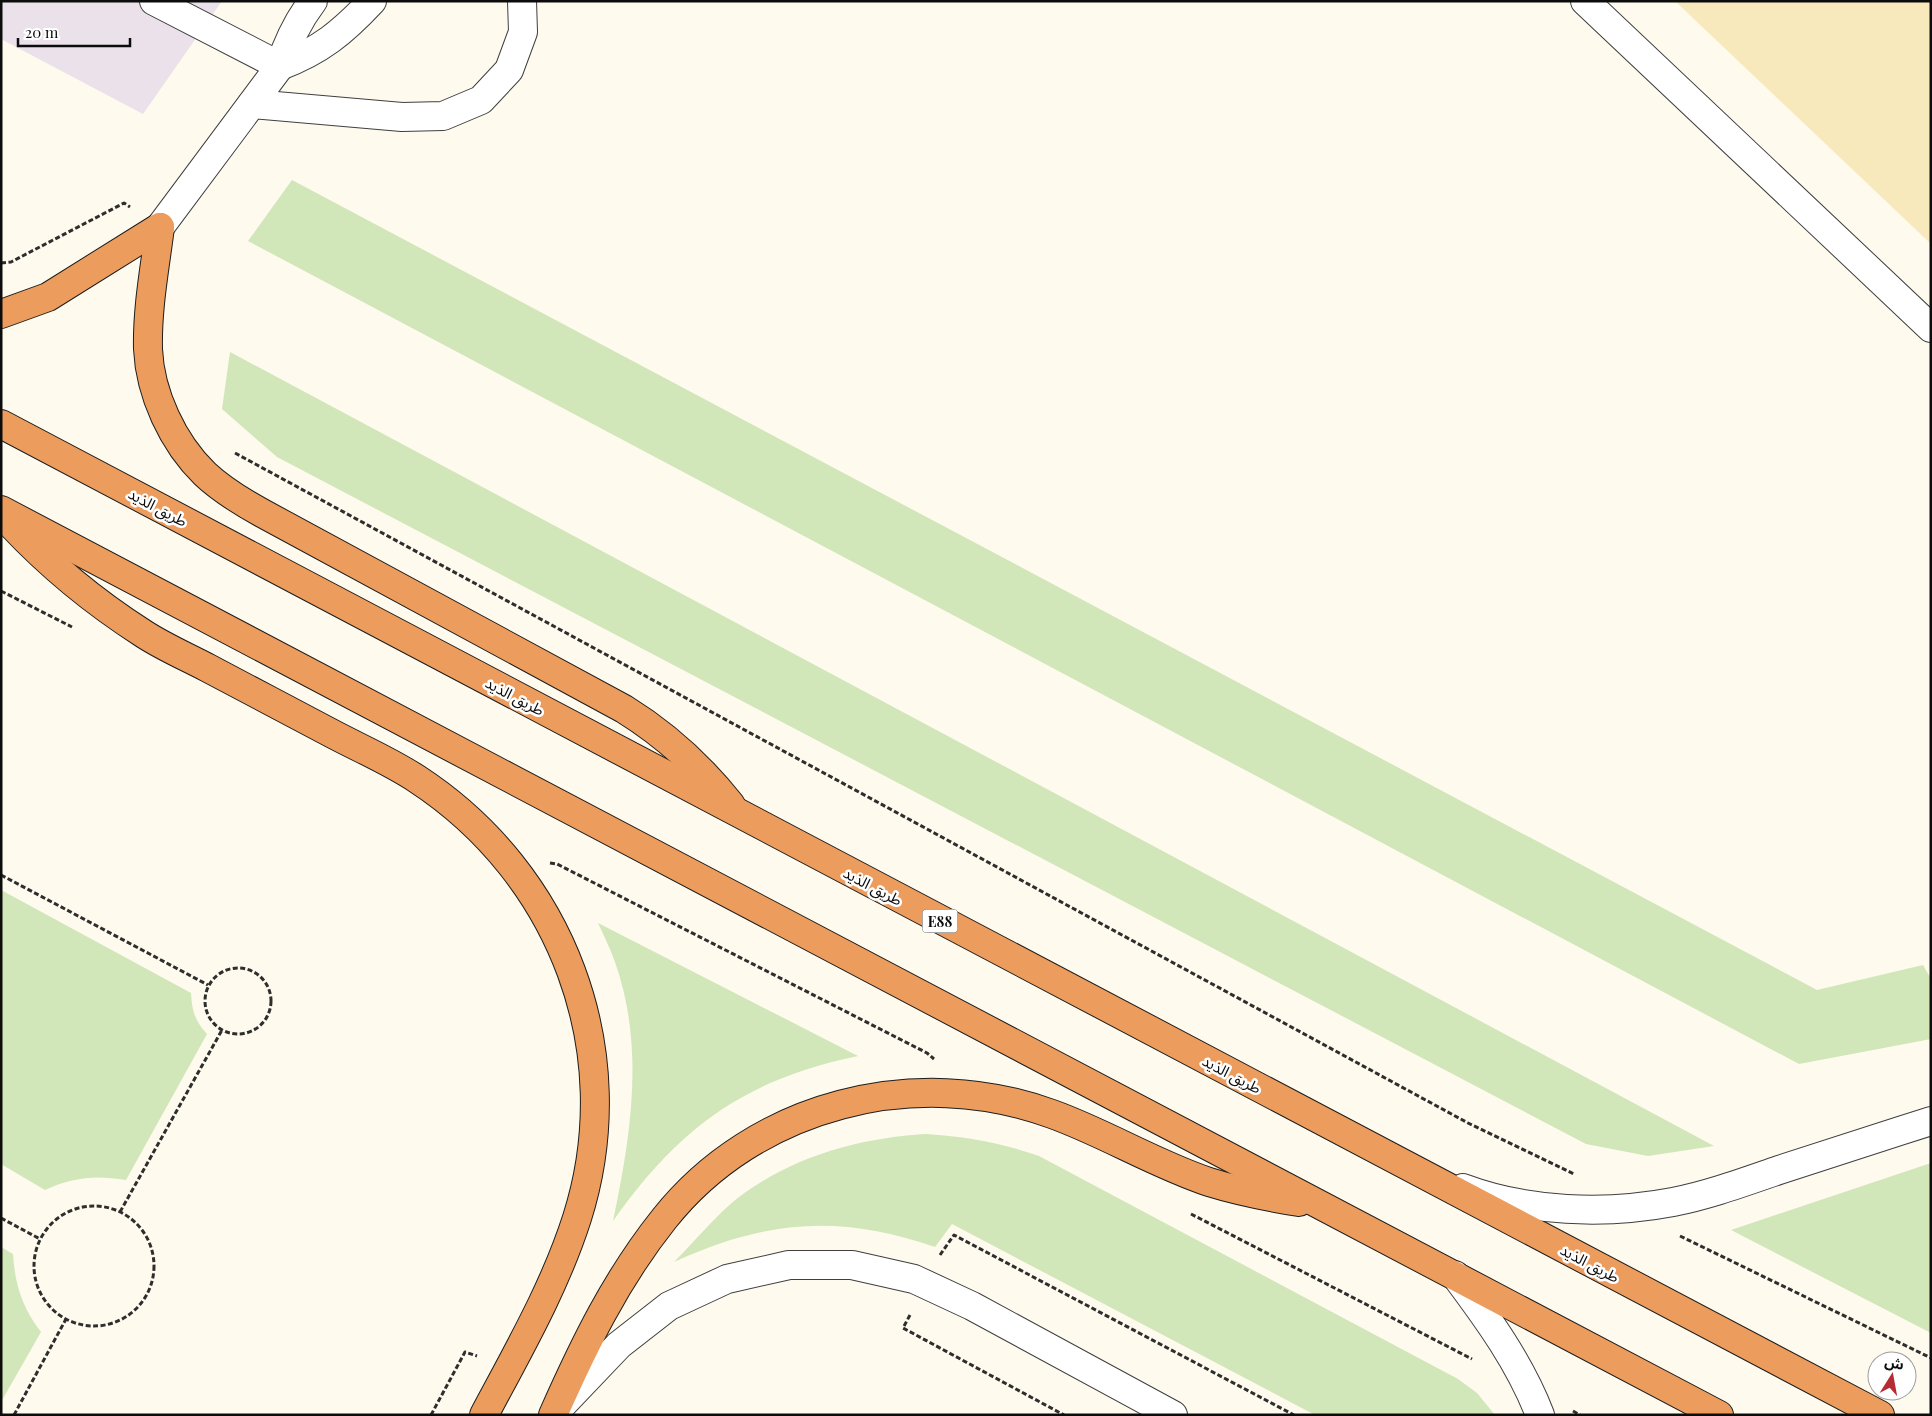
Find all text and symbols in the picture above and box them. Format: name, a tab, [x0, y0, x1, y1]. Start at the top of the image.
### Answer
scale bar	[18, 15, 130, 47]
text: 20 m	[25, 22, 59, 42]
street label: طريق الذيد	[125, 483, 191, 532]
street label: طريق الذيد	[482, 672, 548, 721]
street label: طريق الذيد	[840, 862, 906, 911]
road number: E88	[922, 909, 958, 932]
street label: طريق الذيد	[1199, 1050, 1265, 1099]
street label: طريق الذيد	[1557, 1239, 1623, 1288]
north arrow	[1867, 1351, 1917, 1401]
text: ش	[1883, 1352, 1906, 1374]

